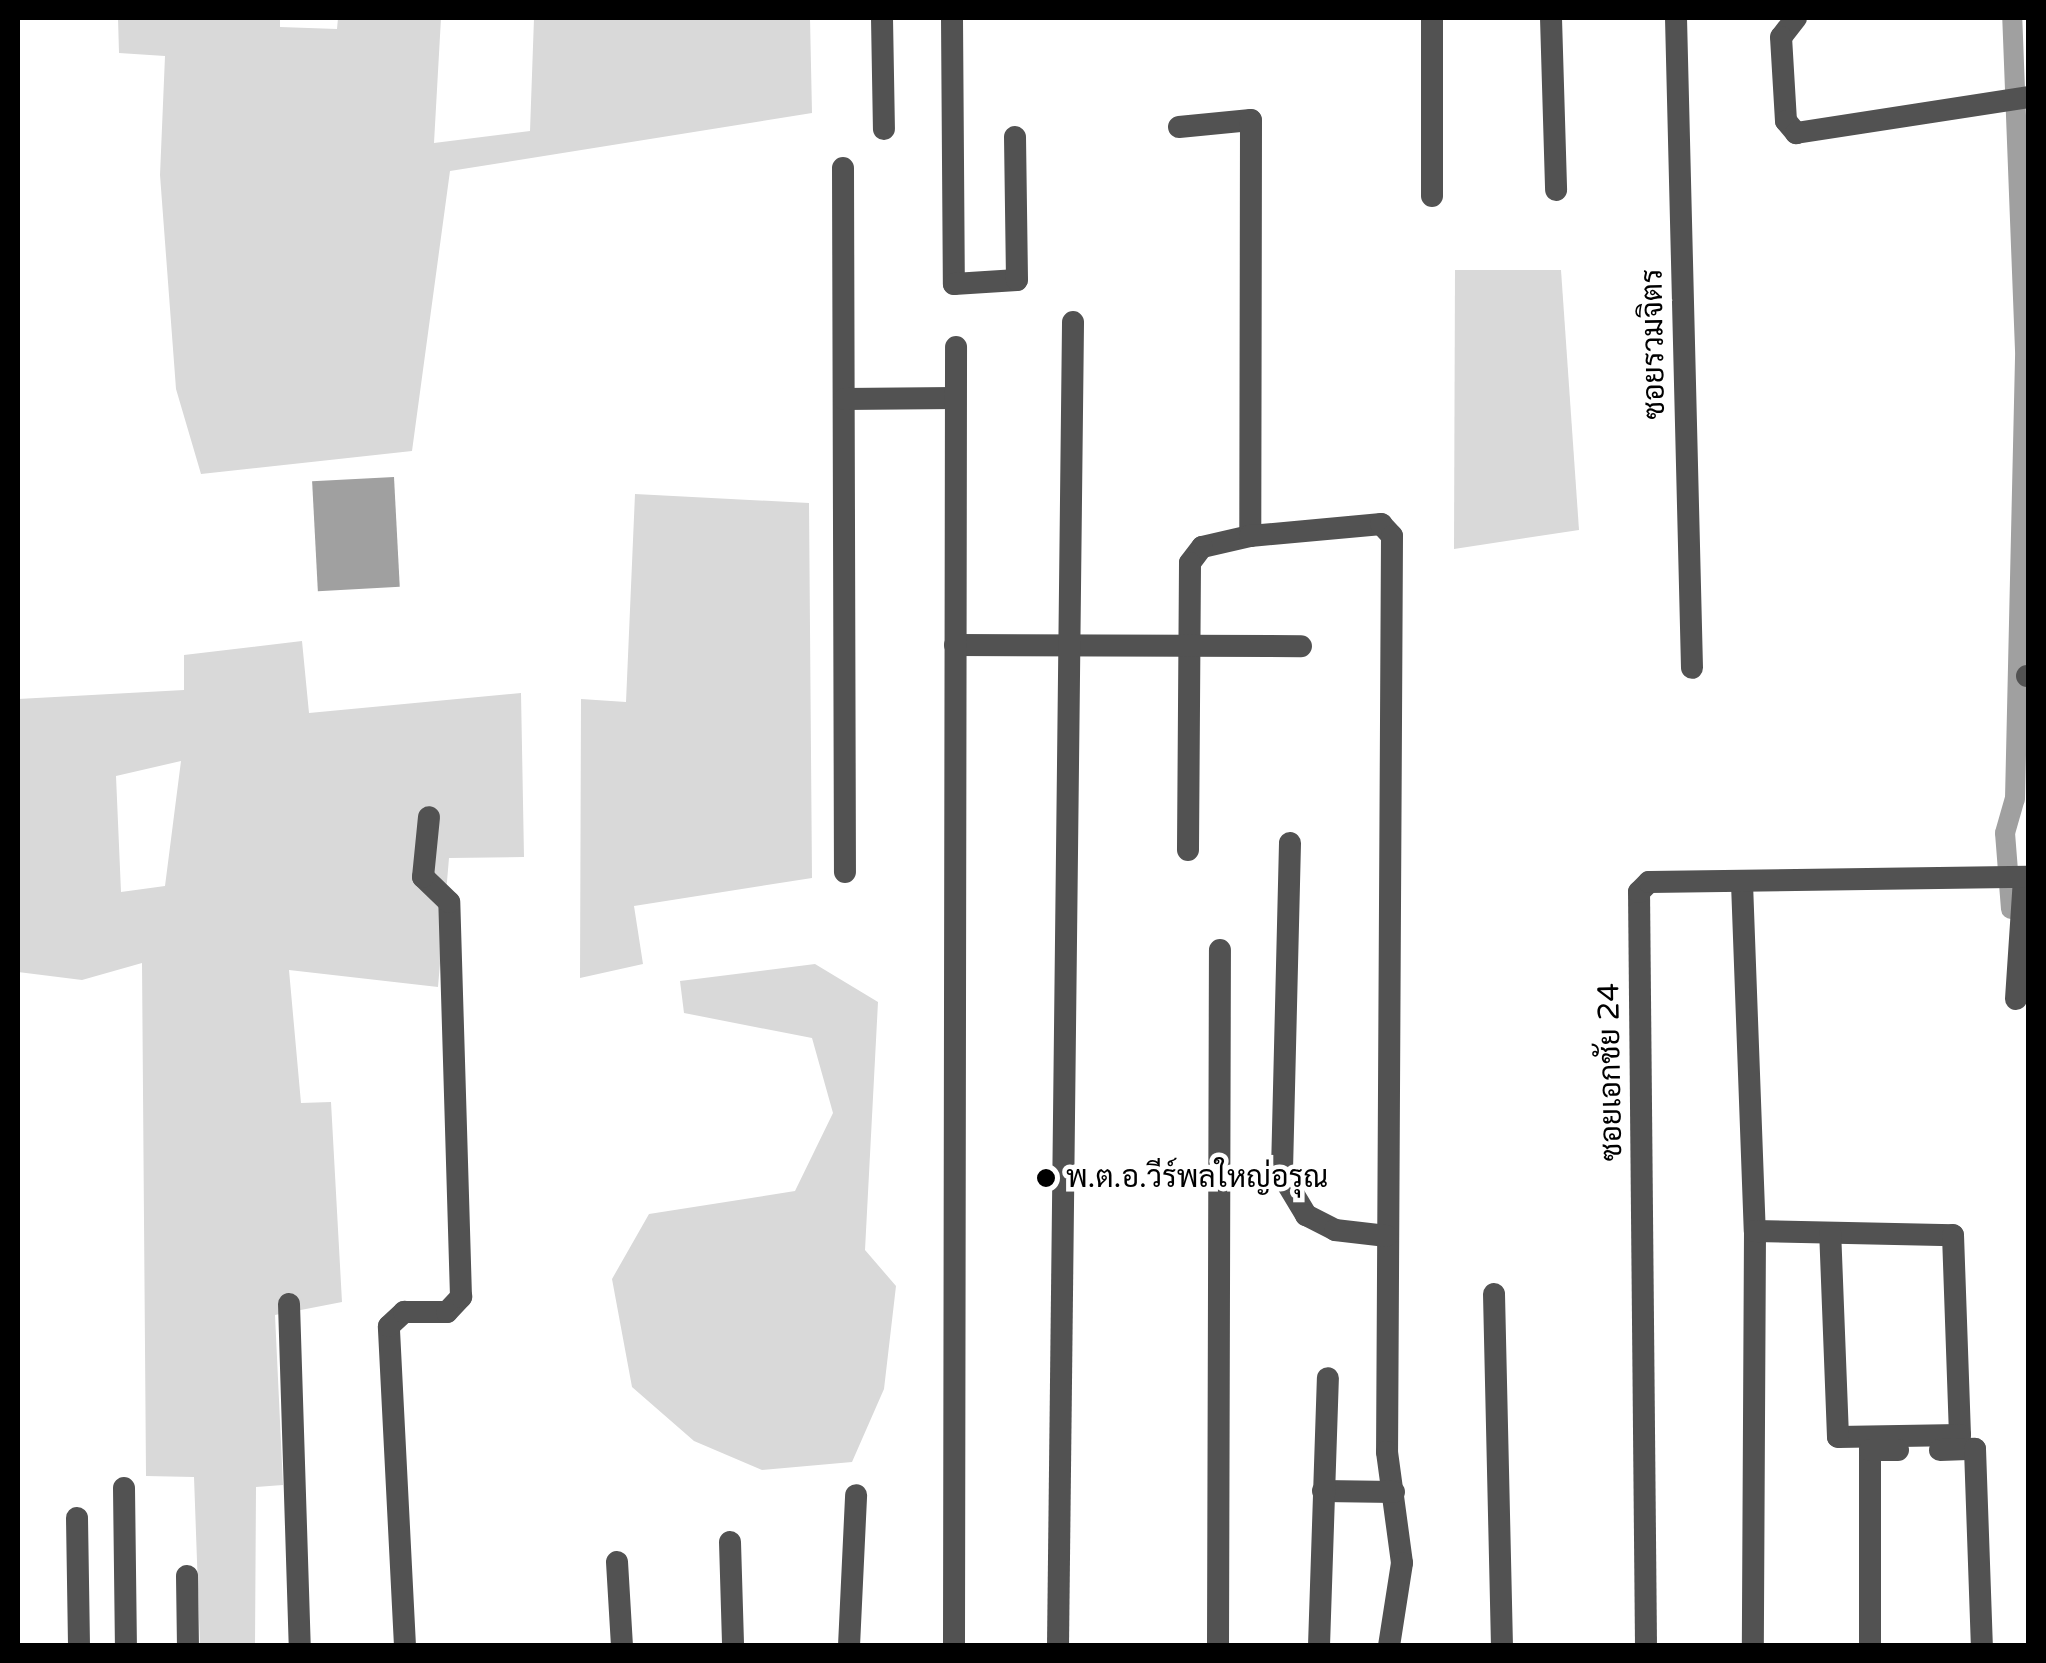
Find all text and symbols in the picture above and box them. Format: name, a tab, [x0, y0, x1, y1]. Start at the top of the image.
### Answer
street label: ซอยรวมจิตร	[1635, 268, 1673, 420]
street label: ซอยเอกชัย 24	[1591, 983, 1631, 1161]
place label: พ.ต.อ.วีร์พลใหญ่อรุณ	[1066, 1160, 1328, 1196]
marker: พ.ต.อ.วีร์พลใหญ่อรุณ	[1035, 1167, 1057, 1189]

